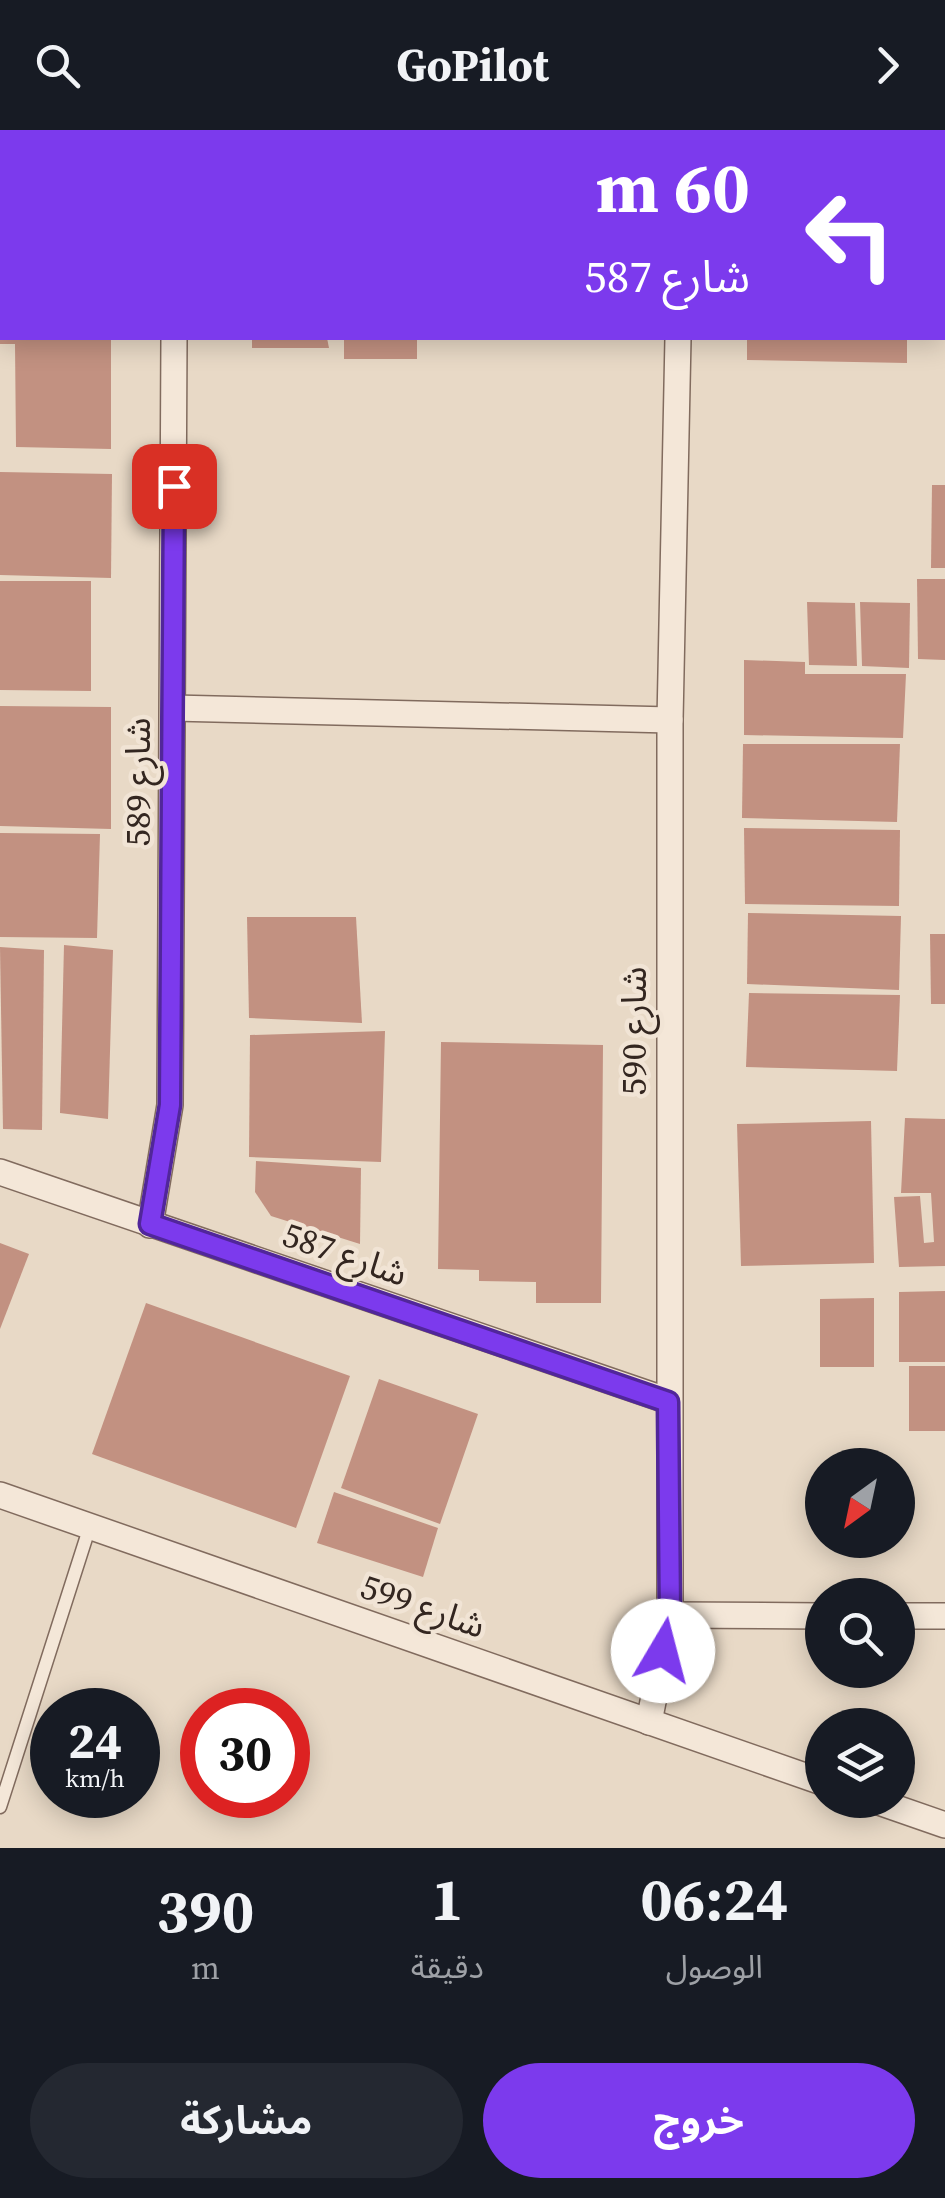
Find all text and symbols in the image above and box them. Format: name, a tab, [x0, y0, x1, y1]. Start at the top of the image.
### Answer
text: GoPilot	[396, 34, 549, 96]
icon: search	[30, 38, 85, 93]
icon: forward	[860, 38, 915, 93]
text: 60 m	[596, 139, 750, 235]
icon: left	[785, 170, 915, 300]
text: شارع 587	[584, 245, 750, 307]
pin	[132, 444, 217, 529]
icon: arrive	[147, 459, 202, 514]
street label: شارع 589	[114, 718, 164, 846]
street label: شارع 590	[610, 967, 660, 1095]
street label: شارع 587	[276, 1210, 414, 1300]
north arrow	[805, 1448, 915, 1558]
map controls	[805, 1448, 915, 1818]
street label: شارع 599	[354, 1562, 492, 1652]
button: search	[805, 1578, 915, 1688]
position arrow	[611, 1599, 715, 1703]
speed limit sign: 30	[180, 1688, 310, 1818]
text: 24	[68, 1706, 122, 1775]
button: layers	[805, 1708, 915, 1818]
text: km/h	[65, 1761, 125, 1795]
text: 1	[431, 1858, 464, 1940]
text: 06:24	[640, 1858, 788, 1940]
text: 390	[157, 1870, 254, 1952]
text: دقيقة	[411, 1945, 484, 1989]
text: الوصول	[666, 1945, 763, 1989]
text: m	[191, 1946, 220, 1990]
button: مشاركة	[30, 2063, 463, 2178]
button: خروج	[483, 2063, 915, 2178]

